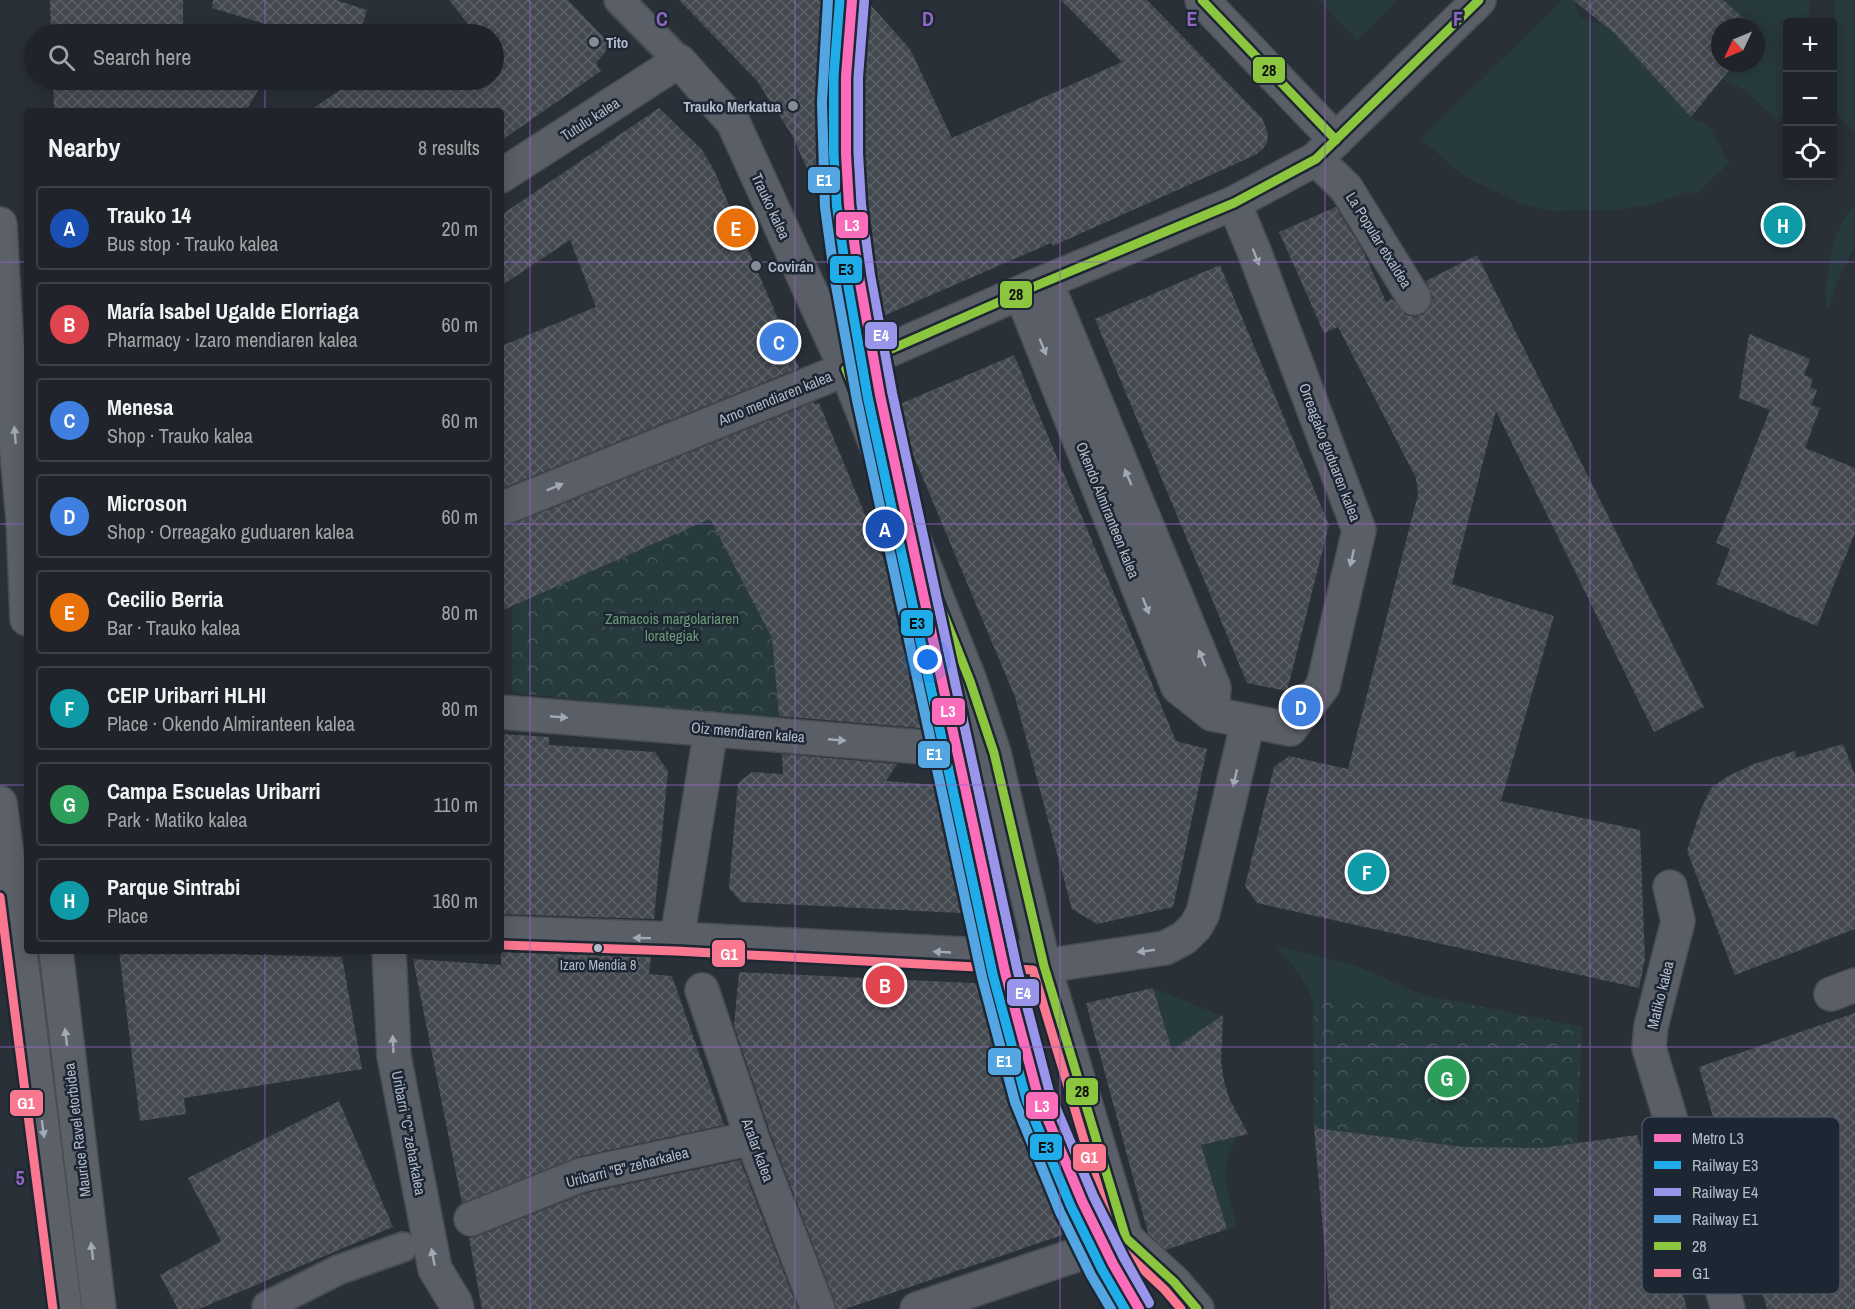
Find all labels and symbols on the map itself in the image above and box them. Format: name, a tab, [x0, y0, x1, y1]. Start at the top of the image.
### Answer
text: C	[656, 5, 668, 32]
text: D	[922, 5, 934, 32]
text: E	[1187, 5, 1198, 32]
text: F	[1453, 5, 1463, 32]
north arrow	[1711, 18, 1765, 72]
place label: Tito	[606, 32, 628, 53]
marker: Tito	[587, 35, 601, 49]
line badge: 28	[1252, 56, 1286, 84]
text: 28	[1262, 59, 1276, 81]
street label: Tutulu kalea	[557, 92, 624, 146]
place label: Trauko Merkatua	[683, 96, 781, 117]
marker: Trauko Merkatua	[786, 99, 800, 113]
line badge: E1	[807, 166, 841, 194]
text: E1	[816, 169, 833, 191]
street label: Trauko kalea	[747, 170, 796, 243]
street label: La Popular etxaldea	[1341, 188, 1417, 292]
pin: H	[1764, 202, 1802, 248]
pin: E	[716, 206, 756, 250]
line badge: L3	[835, 211, 869, 239]
text: L3	[844, 214, 860, 236]
one-way arrow	[1252, 248, 1262, 266]
line badge: E3	[829, 255, 863, 284]
place label: Covirán	[768, 256, 814, 277]
text: E3	[838, 258, 854, 280]
marker: Covirán	[749, 259, 763, 273]
line badge: 28	[999, 280, 1033, 309]
text: 28	[1009, 283, 1023, 305]
pin: C	[760, 320, 798, 364]
line badge: E4	[864, 321, 898, 350]
text: E4	[873, 324, 890, 346]
one-way arrow	[1039, 338, 1049, 356]
street label: Arno mendiaren kalea	[714, 366, 835, 431]
street label: Orreagako guduaren kalea	[1294, 380, 1366, 524]
one-way arrow	[10, 426, 20, 445]
street label: Okendo Almiranteen kalea	[1071, 439, 1145, 581]
one-way arrow	[1123, 468, 1133, 486]
one-way arrow	[546, 482, 564, 491]
pin: A	[866, 506, 904, 552]
one-way arrow	[1347, 549, 1356, 568]
one-way arrow	[1142, 597, 1151, 615]
park label: Zamacois margolariaren lorategiak	[605, 608, 739, 646]
line badge: E3	[900, 609, 934, 637]
text: E3	[909, 612, 925, 634]
your location	[913, 645, 942, 674]
one-way arrow	[1197, 648, 1207, 666]
pin: D	[1282, 684, 1320, 730]
line badge: L3	[931, 697, 966, 726]
text: L3	[940, 700, 956, 722]
one-way arrow	[550, 712, 569, 722]
street label: Oiz mendiaren kalea	[690, 717, 806, 747]
one-way arrow	[828, 735, 847, 745]
line badge: E1	[917, 740, 951, 769]
text: E1	[926, 743, 943, 765]
one-way arrow	[1229, 768, 1239, 787]
pin: F	[1348, 850, 1386, 894]
one-way arrow	[632, 933, 651, 943]
line badge: G1	[711, 939, 746, 968]
marker: Izaro Mendia 8	[592, 942, 604, 954]
text: G1	[720, 943, 738, 965]
one-way arrow	[1136, 947, 1155, 956]
one-way arrow	[932, 948, 951, 957]
place label: Izaro Mendia 8	[560, 956, 636, 974]
street label: Matiko kalea	[1641, 958, 1679, 1031]
pin: B	[866, 962, 904, 1008]
line badge: E4	[1006, 978, 1040, 1007]
text: E4	[1015, 982, 1032, 1004]
one-way arrow	[61, 1027, 71, 1046]
one-way arrow	[389, 1035, 398, 1054]
line badge: E1	[987, 1047, 1022, 1076]
text: E1	[996, 1050, 1013, 1072]
pin: G	[1428, 1056, 1466, 1100]
street label: Maurice Ravel etorbidea	[58, 1062, 96, 1198]
street label: Uribarri "C" zeharkalea	[387, 1069, 431, 1197]
line badge: 28	[1065, 1077, 1099, 1106]
text: 28	[1075, 1080, 1089, 1102]
line badge: G1	[9, 1089, 44, 1117]
line badge: L3	[1025, 1091, 1059, 1120]
text: G1	[17, 1092, 35, 1114]
text: L3	[1034, 1095, 1050, 1117]
street label: Aralar kalea	[737, 1115, 779, 1185]
legend	[1642, 1117, 1840, 1294]
one-way arrow	[39, 1120, 48, 1139]
text: Metro L3	[1692, 1127, 1744, 1149]
line badge: E3	[1029, 1133, 1063, 1161]
text: E3	[1038, 1136, 1054, 1158]
street label: Uribarri "B" zeharkalea	[564, 1142, 691, 1192]
line badge: G1	[1072, 1143, 1107, 1172]
text: G1	[1080, 1146, 1098, 1168]
text: Railway E3	[1692, 1154, 1758, 1176]
text: 5	[15, 1164, 25, 1191]
text: Railway E4	[1692, 1181, 1758, 1203]
text: Railway E1	[1692, 1208, 1759, 1230]
text: 28	[1692, 1235, 1707, 1257]
one-way arrow	[87, 1241, 97, 1260]
one-way arrow	[428, 1247, 437, 1266]
text: G1	[1692, 1262, 1710, 1284]

